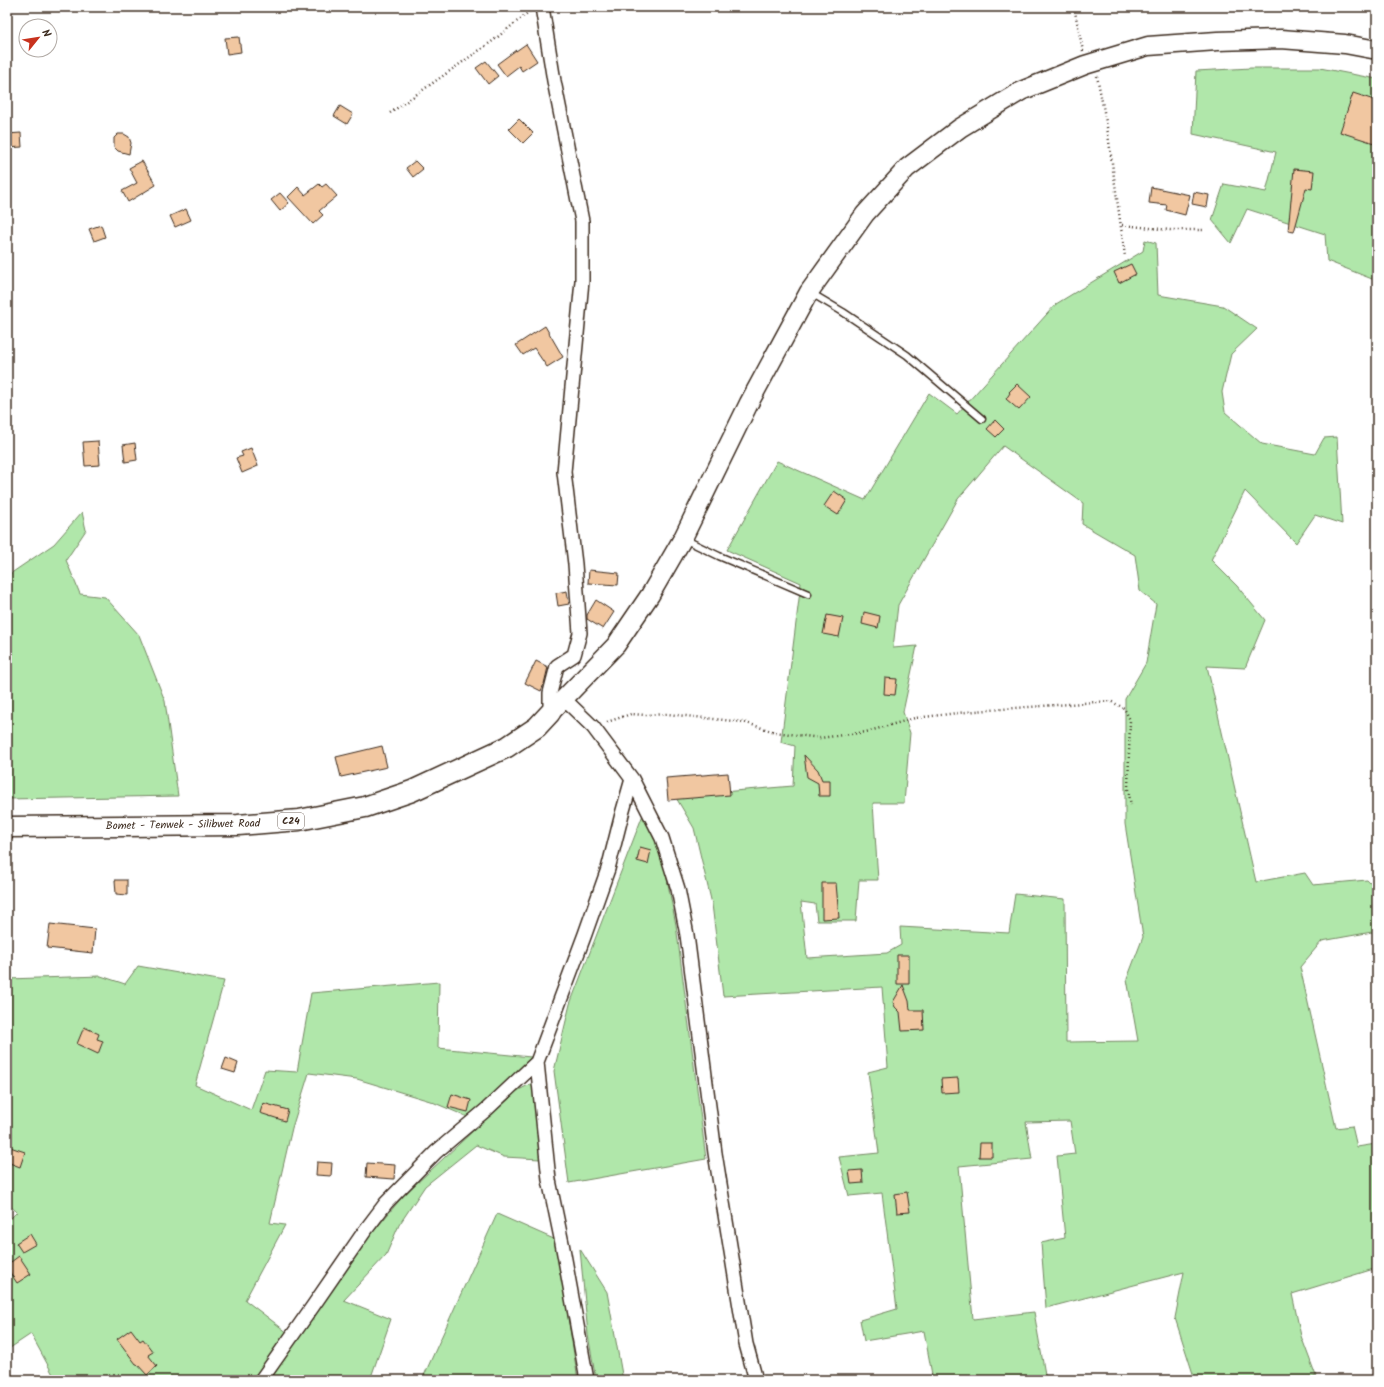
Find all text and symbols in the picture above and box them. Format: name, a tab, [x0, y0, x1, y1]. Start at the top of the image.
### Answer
north arrow	[18, 18, 58, 58]
text: N	[36, 26, 55, 41]
road number: C24	[278, 813, 304, 829]
street label: Bomet - Tenwek - Silibwet Road	[106, 815, 261, 835]

